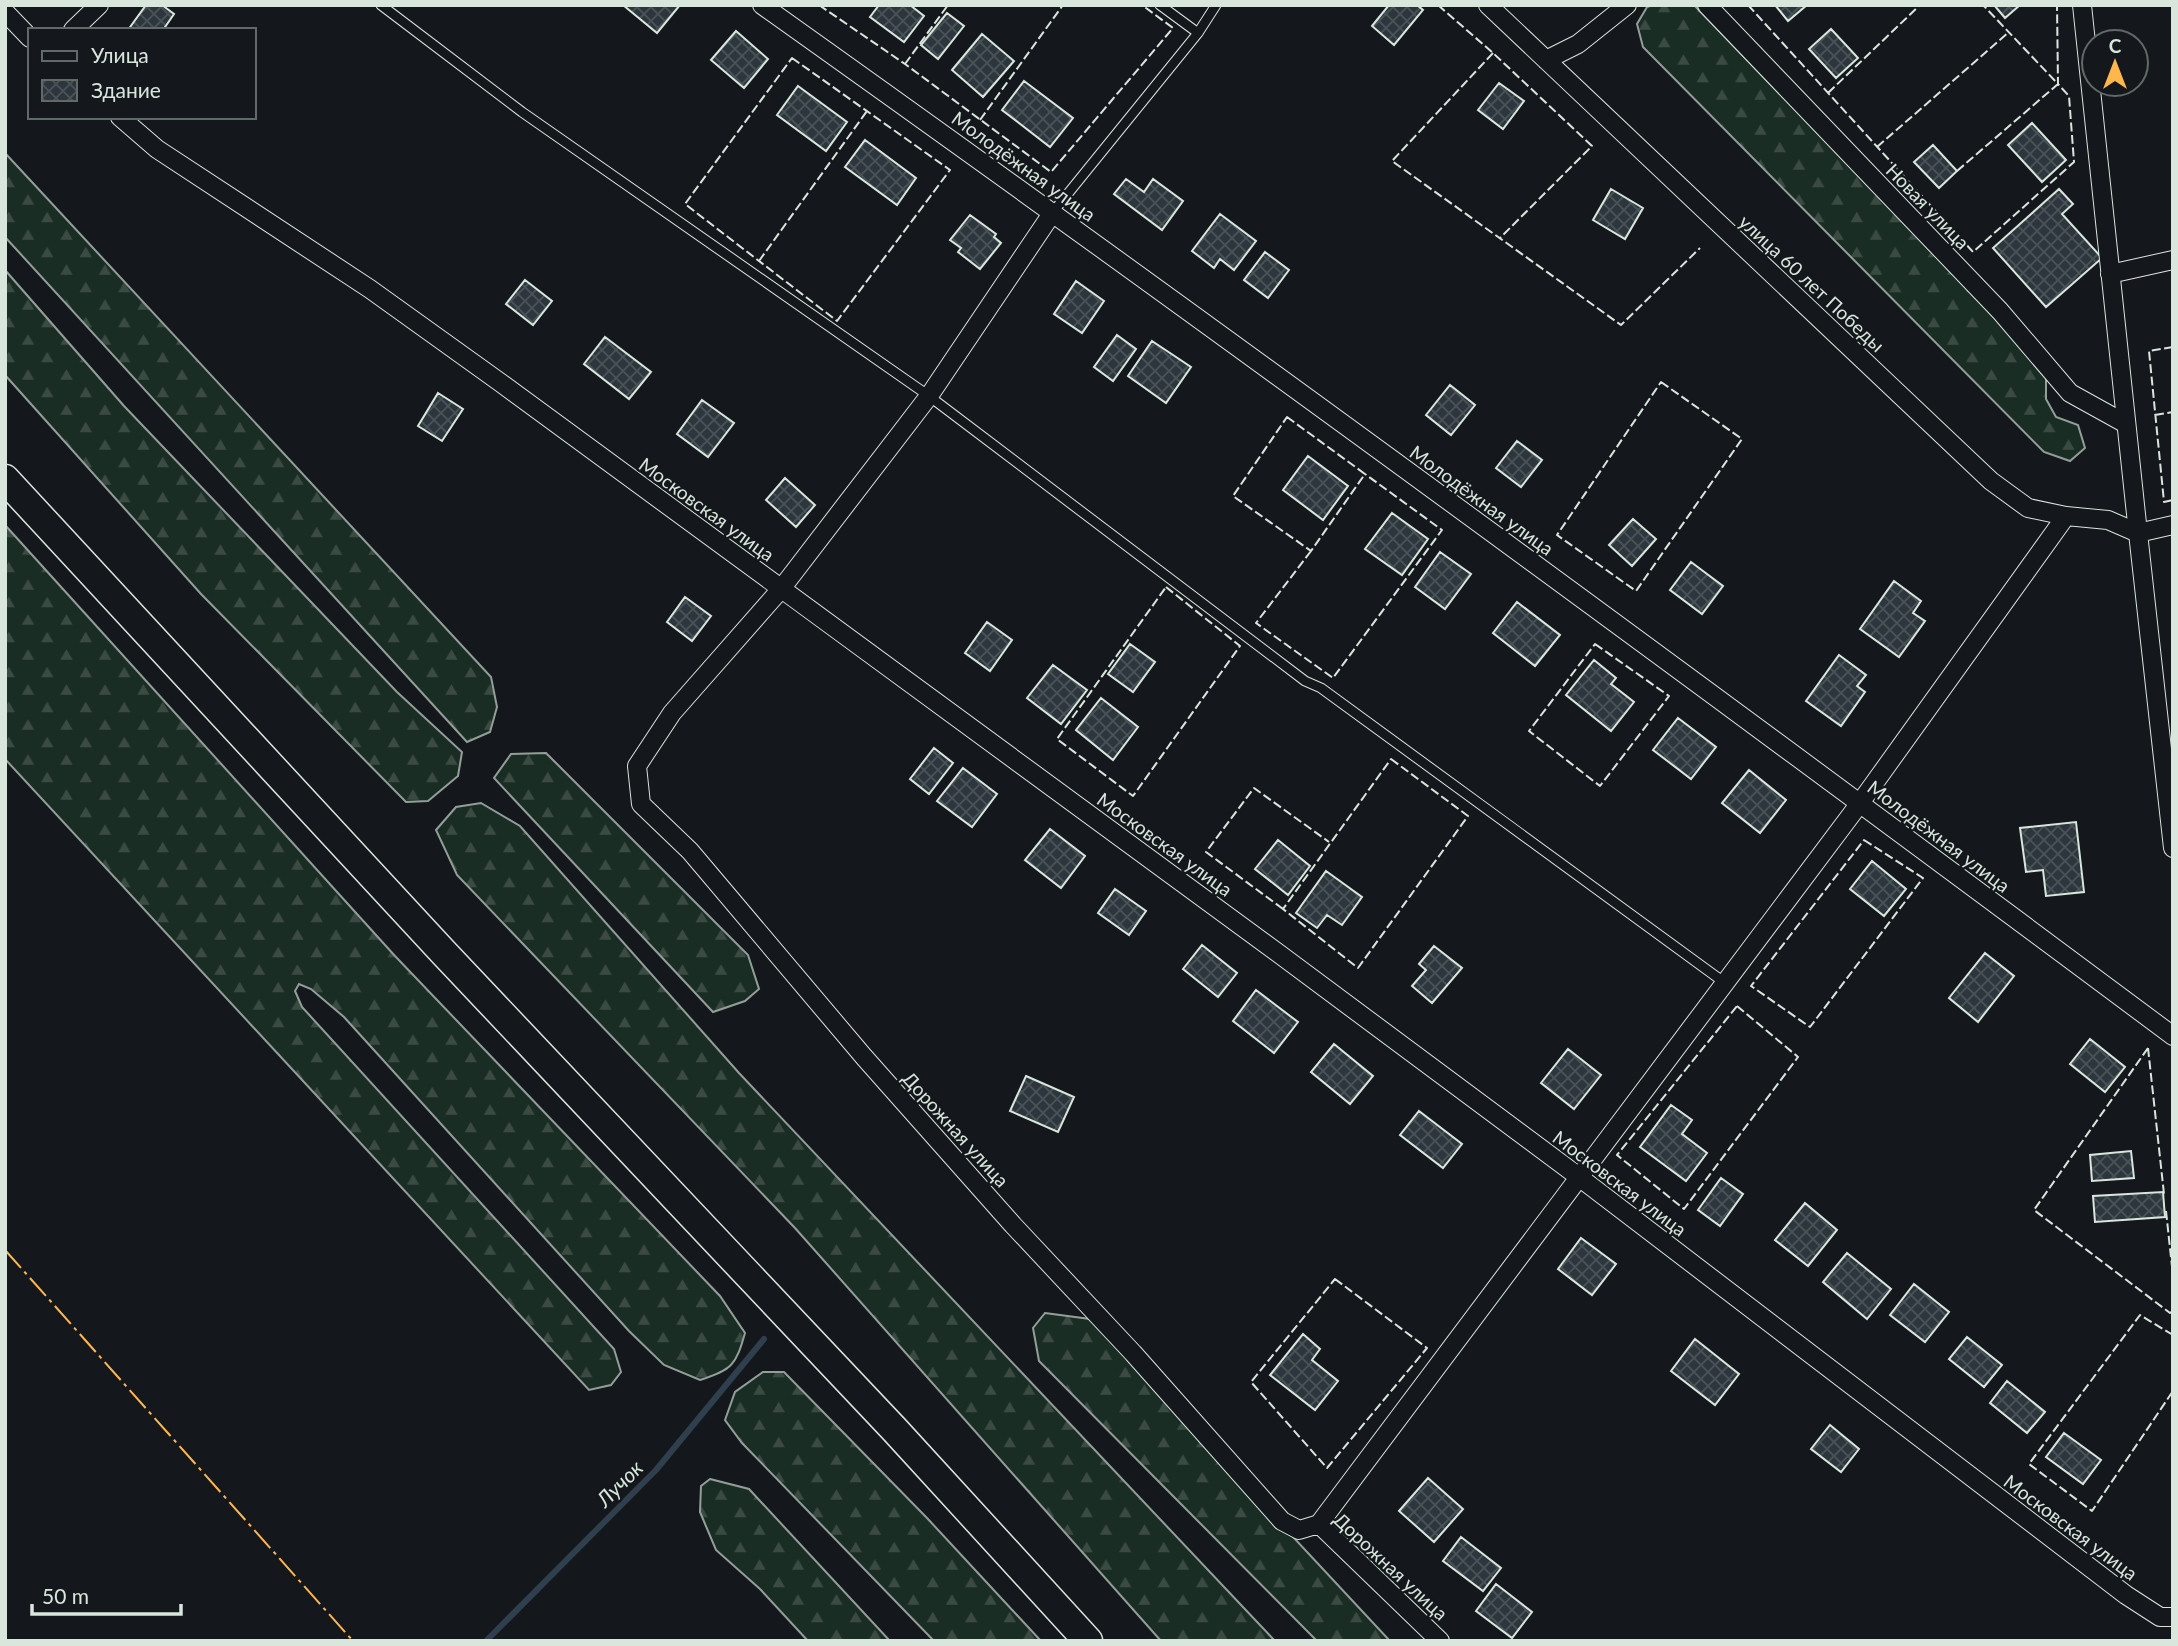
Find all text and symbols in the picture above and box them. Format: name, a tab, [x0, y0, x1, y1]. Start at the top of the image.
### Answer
legend	[28, 28, 256, 119]
north arrow	[2080, 28, 2150, 98]
text: С	[2109, 34, 2122, 57]
text: Улица	[91, 42, 149, 67]
text: Здание	[91, 77, 161, 102]
street label: Молодёжная улица	[948, 106, 1100, 226]
street label: Новая улица	[1882, 158, 1974, 254]
street label: улица 60 лет Победы	[1735, 210, 1889, 356]
street label: Молодёжная улица	[1406, 440, 1558, 560]
street label: Московская улица	[635, 452, 779, 566]
street label: Молодёжная улица	[1863, 775, 2015, 897]
street label: Московская улица	[1093, 787, 1237, 901]
street label: Дорожная улица	[898, 1067, 1014, 1191]
street label: Московская улица	[1549, 1125, 1691, 1241]
water label: Лучок	[590, 1455, 647, 1512]
street label: Московская улица	[2000, 1469, 2142, 1585]
street label: Дорожная улица	[1329, 1507, 1453, 1625]
scale bar	[32, 1572, 180, 1616]
text: 50 m	[42, 1583, 89, 1608]

